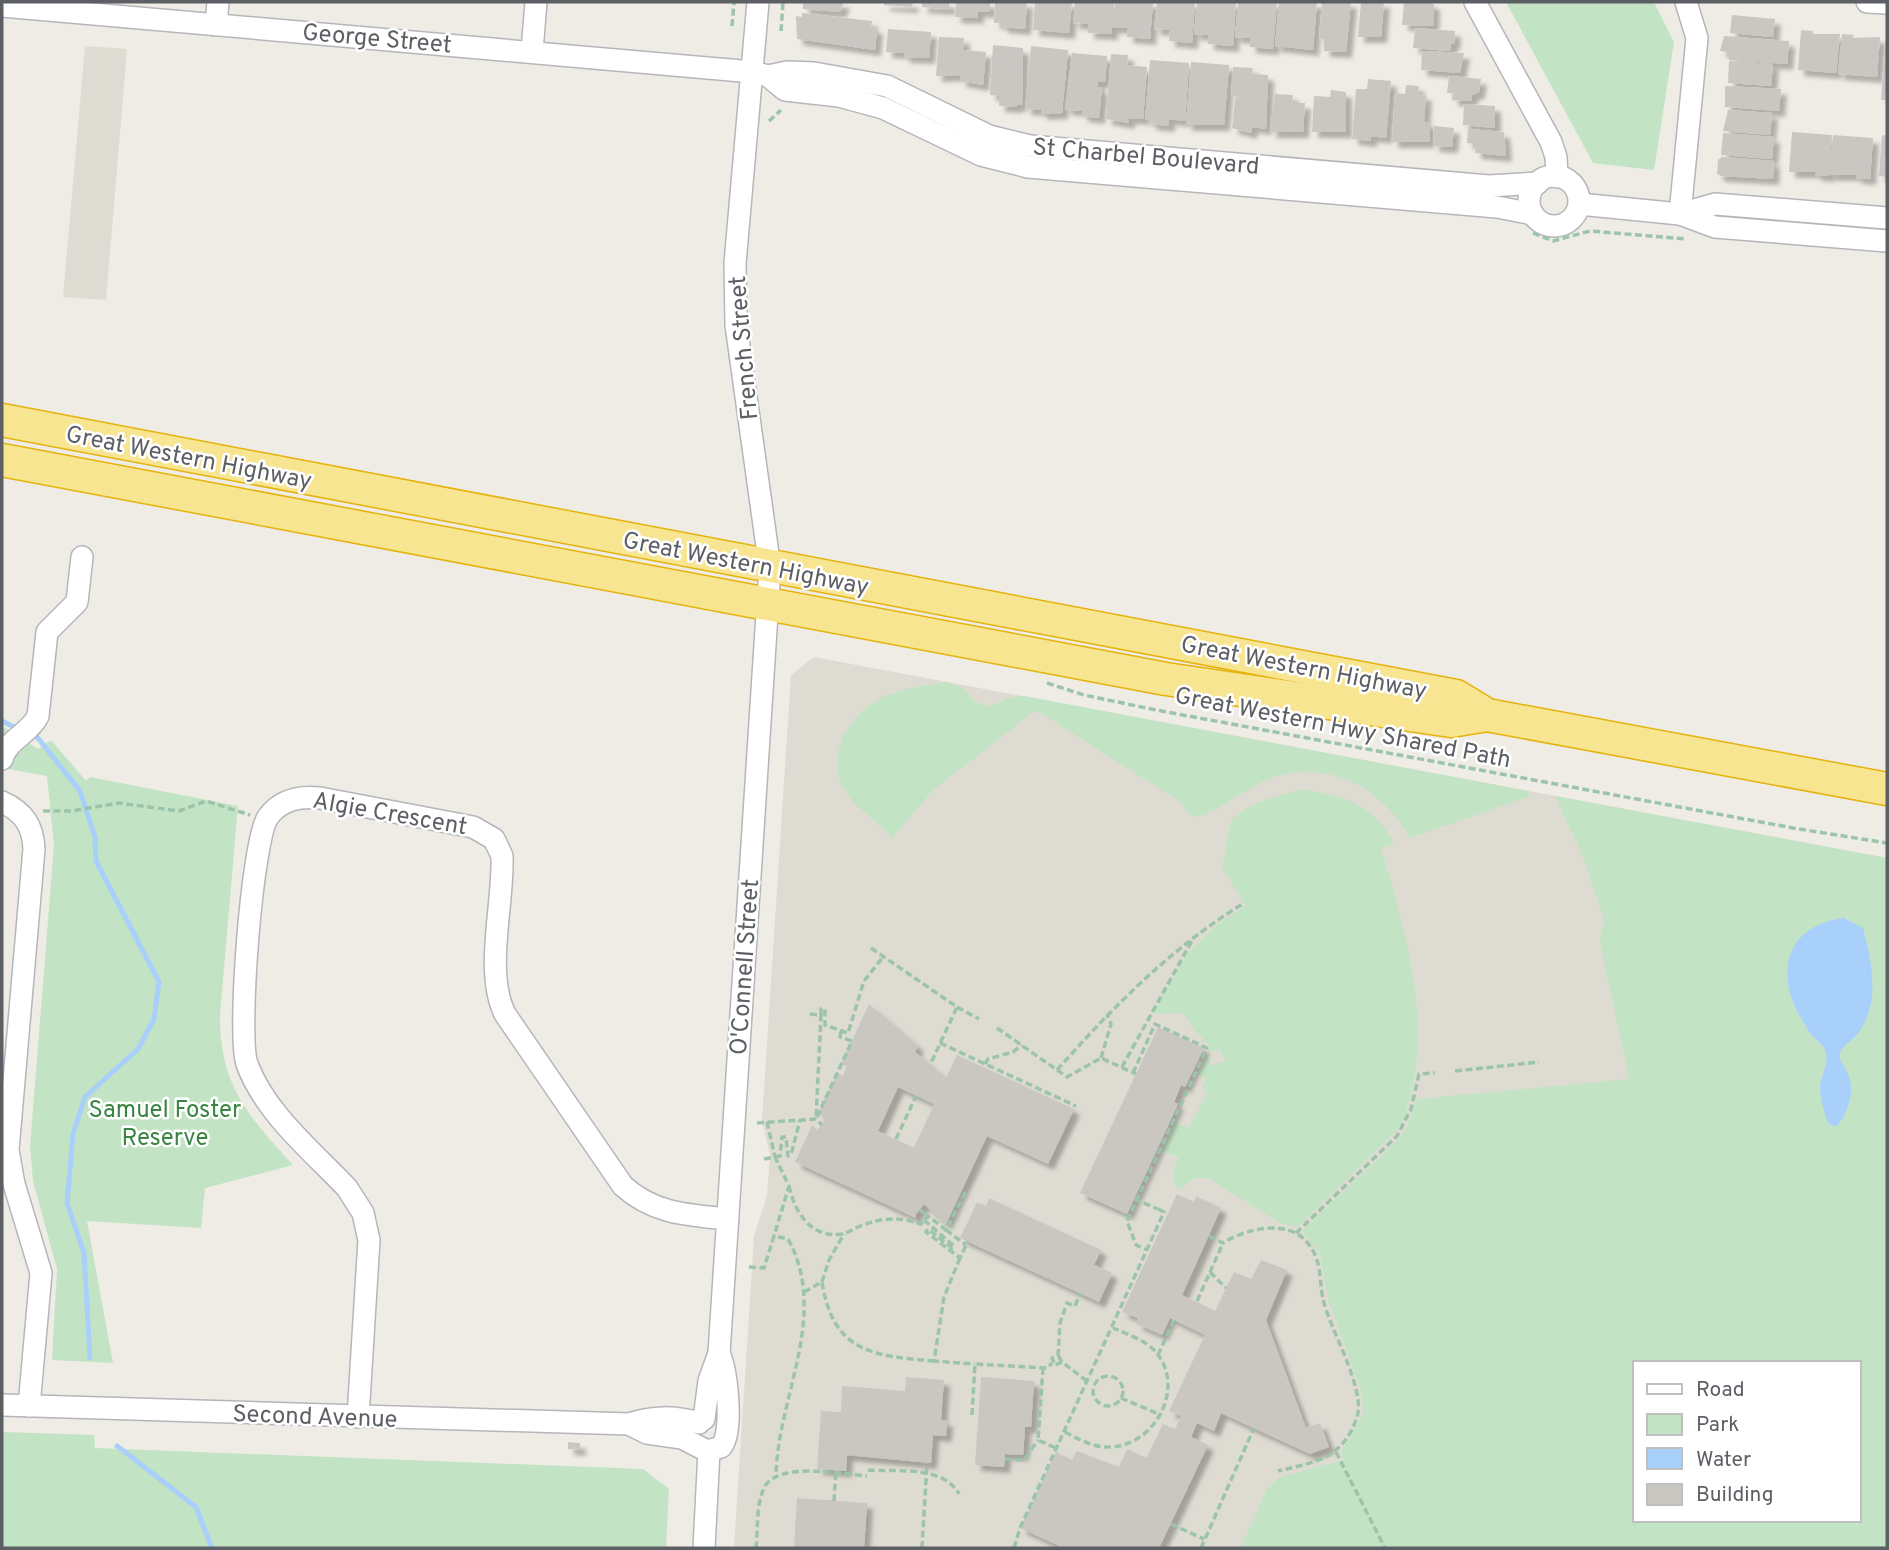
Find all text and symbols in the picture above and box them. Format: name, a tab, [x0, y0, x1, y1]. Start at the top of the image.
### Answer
street label: George Street	[301, 19, 453, 61]
street label: St Charbel Boulevard	[1031, 133, 1260, 183]
street label: French Street	[724, 274, 766, 421]
street label: Great Western Highway	[63, 420, 314, 498]
street label: Great Western Highway	[620, 526, 871, 604]
street label: Great Western Highway	[1178, 630, 1429, 708]
street label: Great Western Hwy Shared Path	[1172, 682, 1513, 776]
street label: Algie Crescent	[310, 787, 469, 843]
street label: O'Connell Street	[725, 878, 767, 1056]
park label: Samuel Foster Reserve	[89, 1096, 241, 1154]
legend	[1633, 1361, 1861, 1522]
text: Road	[1696, 1377, 1745, 1404]
street label: Second Avenue	[232, 1400, 398, 1436]
text: Park	[1696, 1412, 1739, 1439]
text: Water	[1696, 1447, 1751, 1474]
text: Building	[1696, 1482, 1774, 1509]

